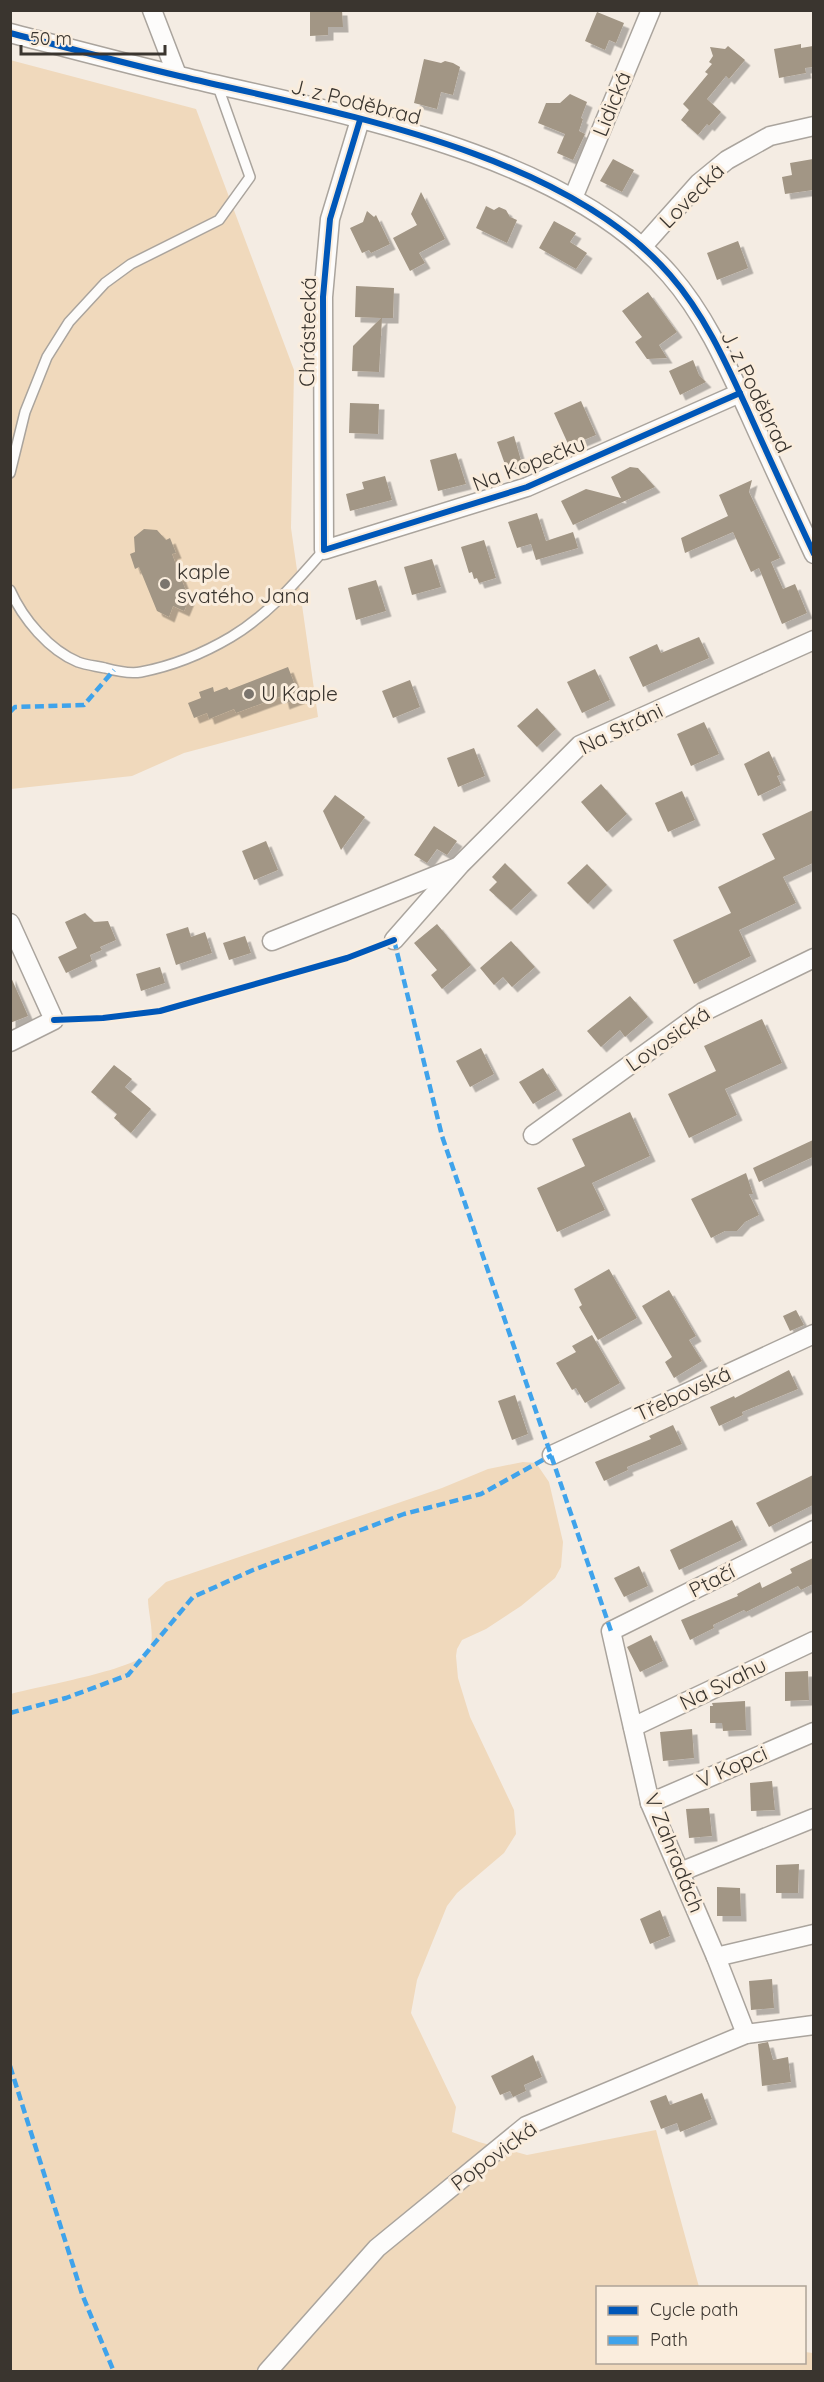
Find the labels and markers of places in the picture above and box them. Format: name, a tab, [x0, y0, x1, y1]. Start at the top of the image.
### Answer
place label: kaple svatého Jana	[177, 558, 309, 608]
marker: kaple svatého Jana	[158, 577, 172, 591]
place label: U Kaple	[261, 680, 338, 706]
marker: U Kaple	[242, 687, 256, 701]

